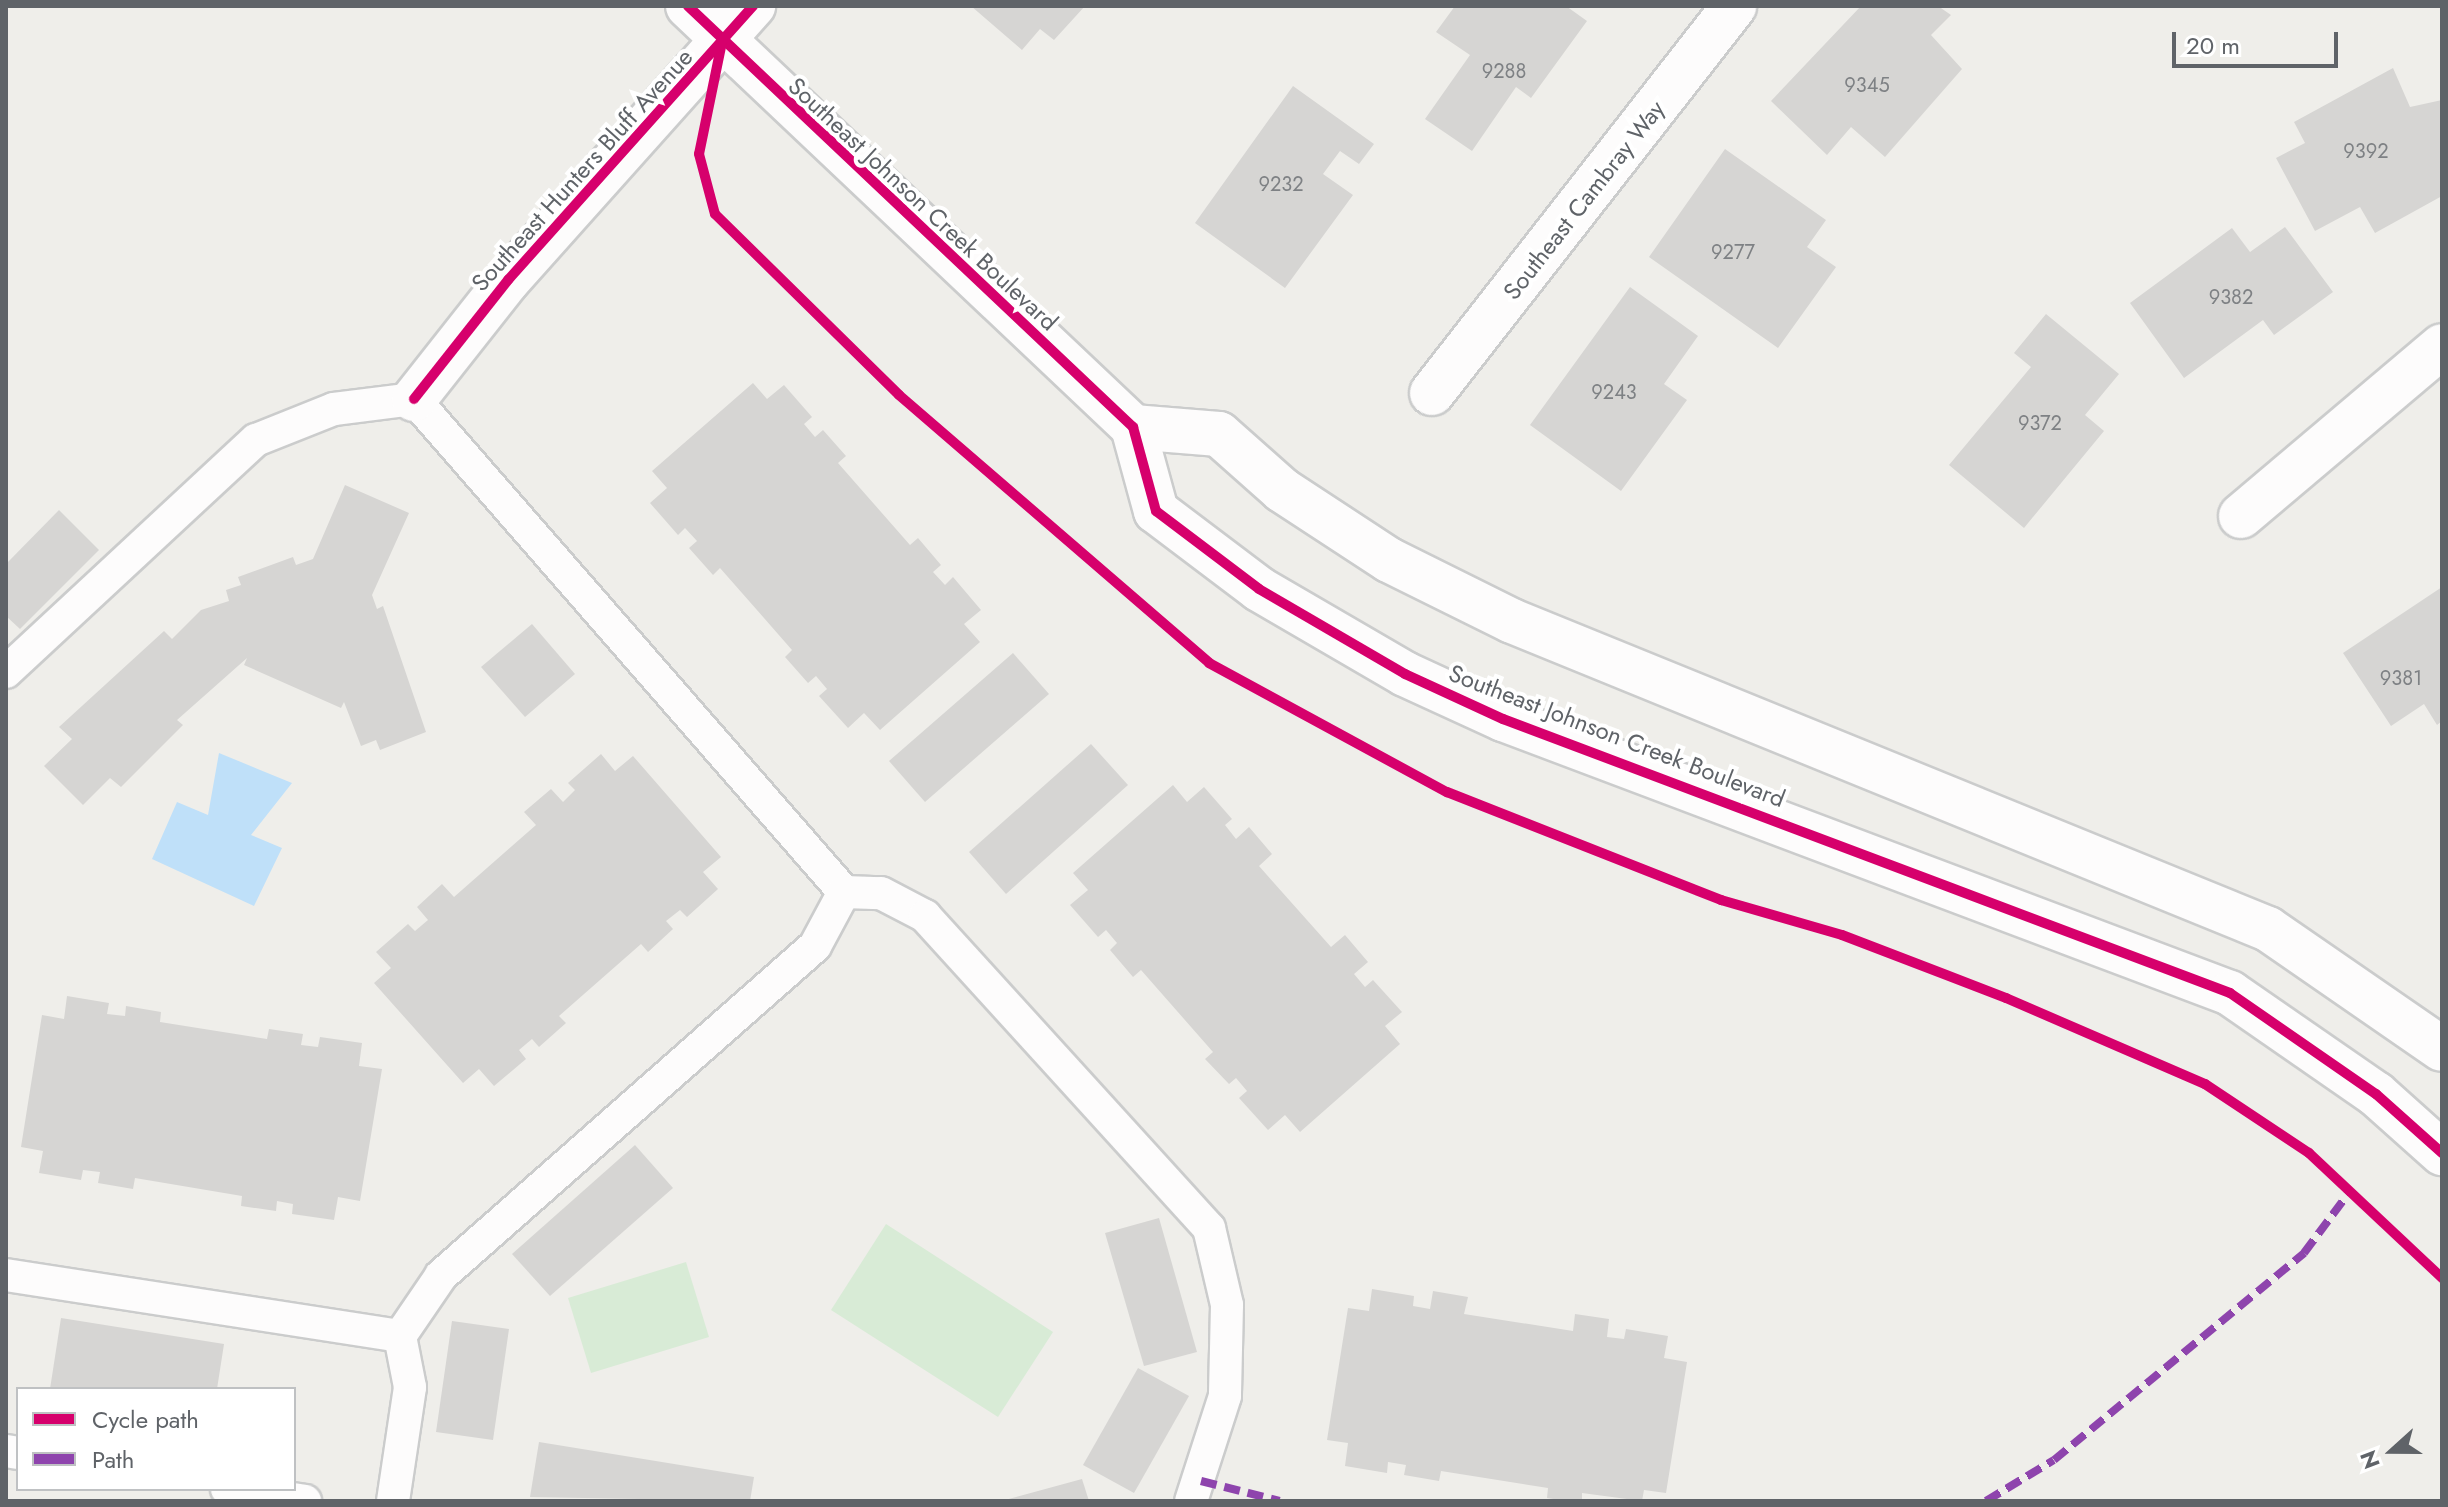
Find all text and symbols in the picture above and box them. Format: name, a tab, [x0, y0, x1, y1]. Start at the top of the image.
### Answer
scale bar	[2176, 16, 2342, 66]
text: 20 m	[2186, 28, 2240, 63]
street label: Southeast Hunters Bluff Avenue	[465, 43, 699, 297]
house number: 9288	[1482, 59, 1526, 83]
street label: Southeast Johnson Creek Boulevard	[782, 71, 1064, 337]
house number: 9345	[1844, 73, 1890, 97]
street label: Southeast Cambray Way	[1497, 95, 1671, 305]
house number: 9392	[2343, 139, 2389, 163]
house number: 9232	[1258, 172, 1304, 196]
house number: 9277	[1711, 240, 1755, 264]
house number: 9382	[2209, 285, 2253, 309]
house number: 9243	[1591, 380, 1637, 404]
house number: 9372	[2018, 411, 2062, 435]
street label: Southeast Johnson Creek Boulevard	[1445, 658, 1789, 814]
house number: 9381	[2380, 666, 2422, 690]
legend	[16, 1387, 296, 1491]
text: Cycle path	[92, 1402, 199, 1437]
north arrow	[2352, 1411, 2432, 1491]
text: Path	[92, 1442, 134, 1477]
text: N	[2352, 1446, 2388, 1473]

